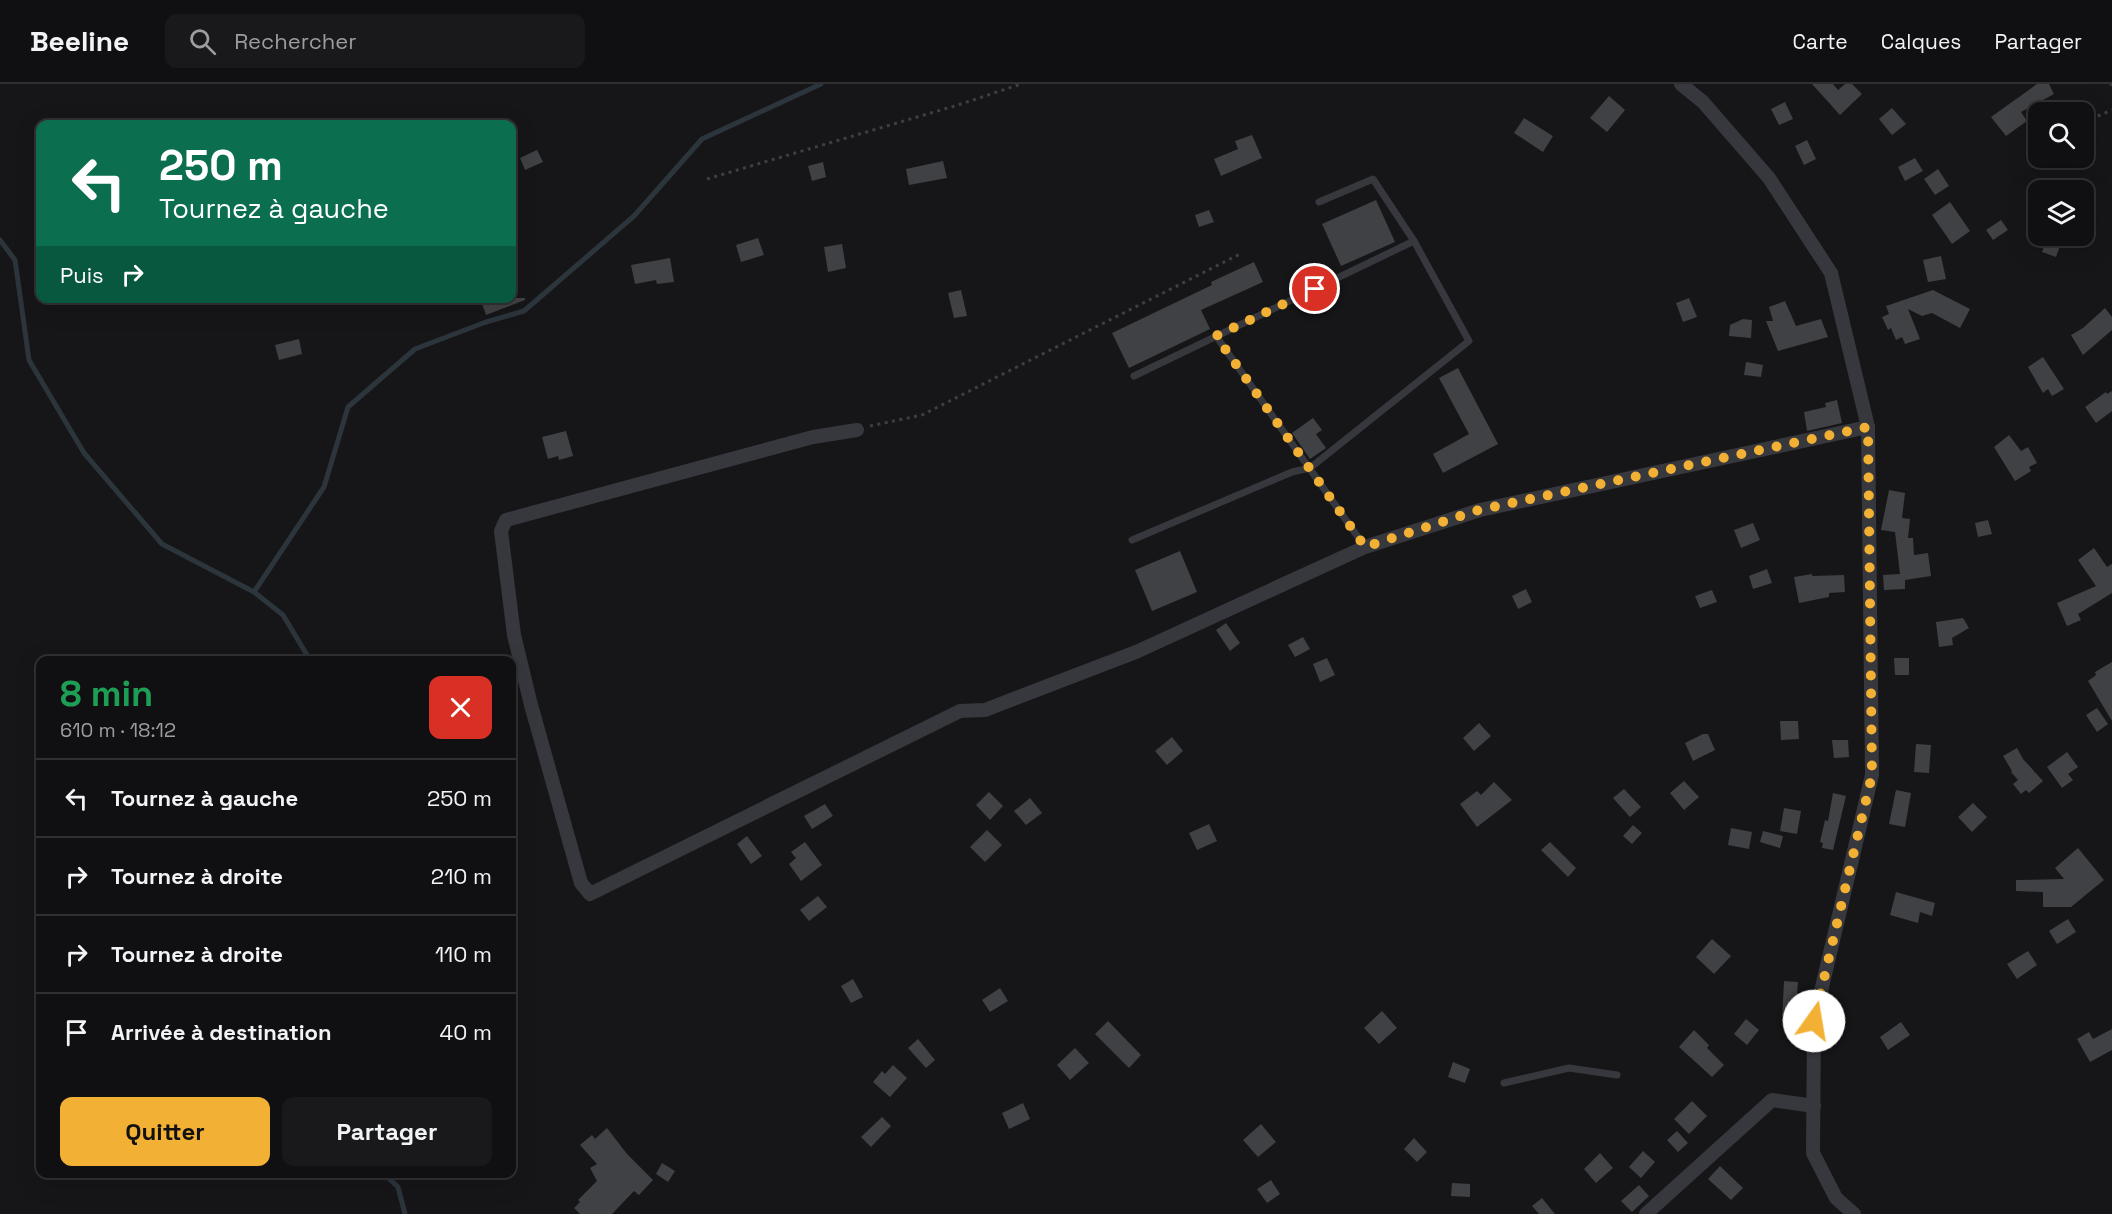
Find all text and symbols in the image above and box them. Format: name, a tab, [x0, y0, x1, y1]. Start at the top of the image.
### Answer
search box	[165, 14, 585, 68]
text: Beeline	[30, 23, 129, 59]
icon: search	[186, 25, 219, 58]
text: Rechercher	[234, 27, 357, 55]
text: Carte	[1793, 28, 1848, 55]
text: Calques	[1881, 28, 1961, 55]
text: Partager	[1994, 28, 2082, 55]
map controls	[2028, 102, 2094, 246]
button: search	[2028, 102, 2094, 168]
text: 250 m	[159, 139, 283, 192]
icon: left	[60, 144, 138, 222]
button: layers	[2028, 180, 2094, 246]
text: Tournez à gauche	[159, 191, 389, 226]
icon: right	[116, 258, 149, 291]
text: Puis	[60, 261, 104, 289]
pin	[1289, 263, 1340, 314]
icon: arrive	[1298, 272, 1331, 305]
text: 8 min	[60, 671, 153, 717]
button: close	[429, 676, 492, 739]
text: 610 m · 18:12	[60, 717, 176, 743]
icon: left	[60, 782, 93, 815]
text: Tournez à gauche	[111, 784, 298, 812]
text: 250 m	[427, 784, 492, 812]
icon: right	[60, 860, 93, 893]
text: Tournez à droite	[111, 862, 283, 890]
text: 210 m	[431, 862, 492, 890]
icon: right	[60, 938, 93, 971]
text: Tournez à droite	[111, 940, 283, 968]
text: 110 m	[435, 940, 492, 968]
position arrow	[1782, 989, 1846, 1053]
icon: arrive	[60, 1016, 93, 1049]
text: Arrivée à destination	[111, 1018, 332, 1046]
text: 40 m	[440, 1018, 492, 1046]
button: Quitter	[60, 1097, 270, 1166]
button: Partager	[282, 1097, 492, 1166]

